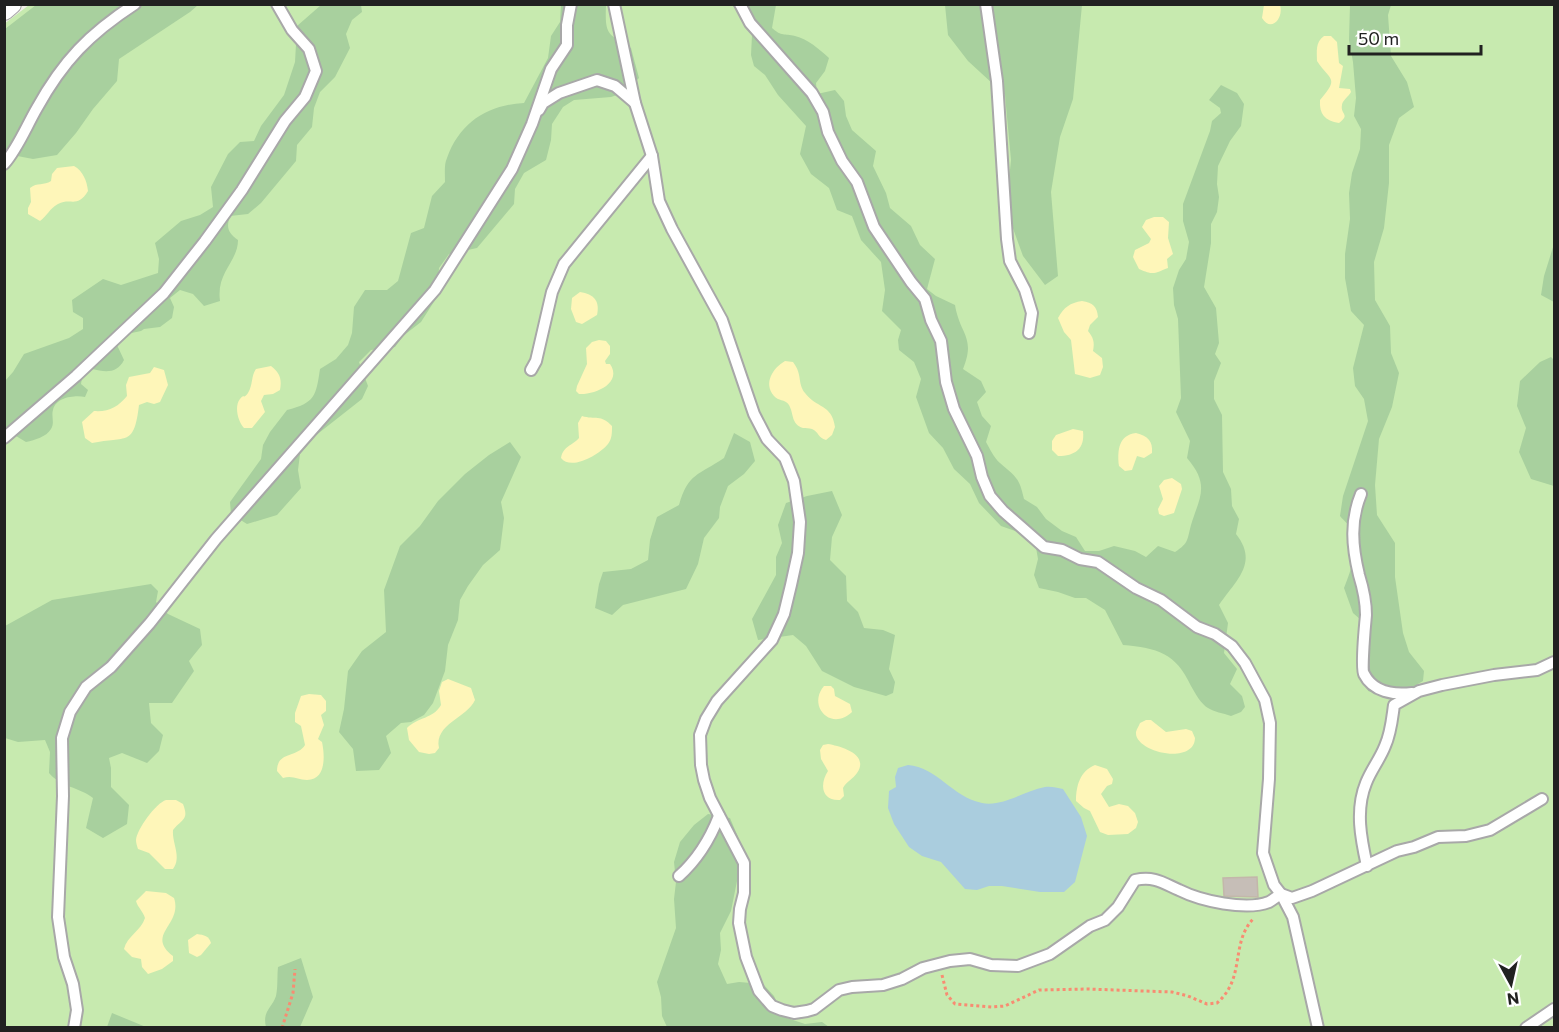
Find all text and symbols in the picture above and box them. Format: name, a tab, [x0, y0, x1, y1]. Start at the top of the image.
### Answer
scale bar	[1349, 18, 1481, 56]
text: 50 m	[1358, 27, 1399, 49]
north arrow	[1481, 954, 1541, 1014]
text: N	[1506, 989, 1520, 1010]

